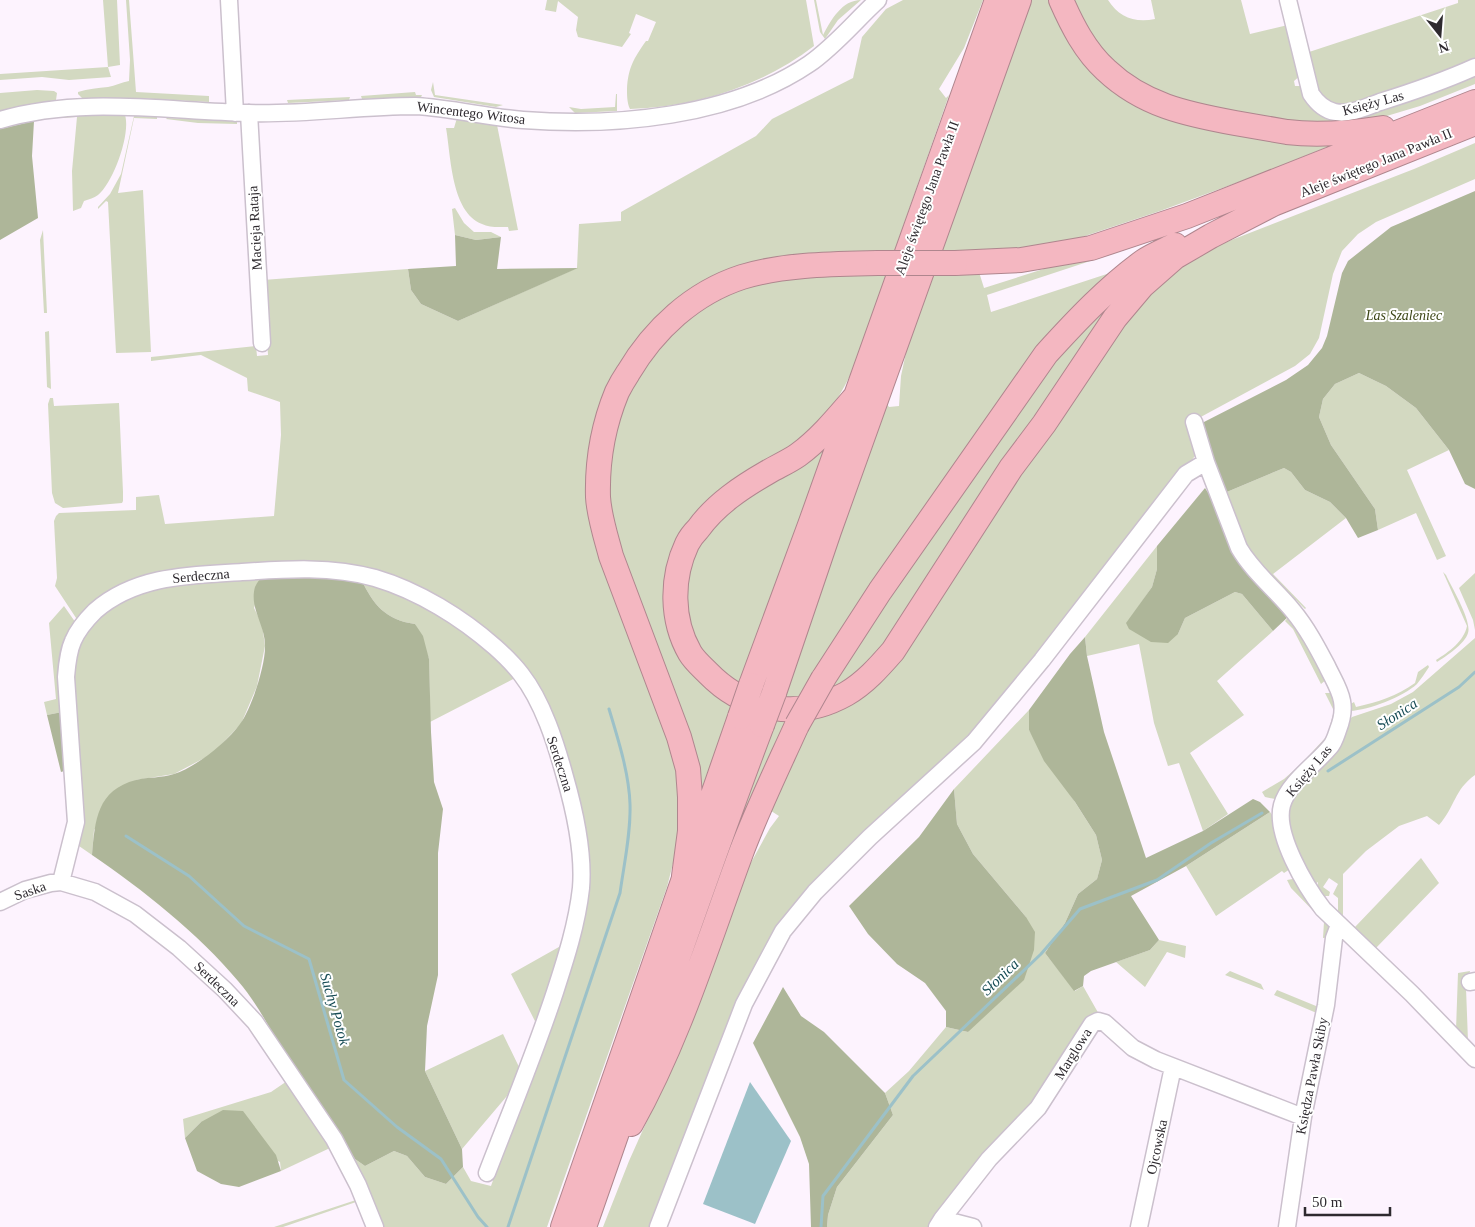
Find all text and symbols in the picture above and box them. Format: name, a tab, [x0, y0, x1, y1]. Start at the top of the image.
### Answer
north arrow	[1415, 10, 1465, 60]
text: N	[1437, 38, 1451, 56]
street label: Księży Las	[1341, 88, 1405, 118]
street label: Wincentego Witosa	[416, 99, 527, 127]
street label: Aleje świętego Jana Pawła II	[892, 119, 962, 277]
street label: Aleje świętego Jana Pawła II	[1298, 125, 1454, 200]
street label: Macieja Rataja	[245, 185, 265, 271]
park label: Las Szaleniec	[1365, 308, 1443, 323]
street label: Serdeczna	[172, 566, 231, 586]
water label: Słonica	[1374, 695, 1420, 733]
street label: Serdeczna	[544, 734, 576, 794]
street label: Księży Las	[1283, 742, 1335, 800]
street label: Saska	[12, 878, 49, 903]
water label: Słonica	[978, 956, 1022, 998]
street label: Serdeczna	[191, 959, 243, 1010]
water label: Suchy Potok	[317, 971, 353, 1047]
street label: Księdza Pawła Skiby	[1293, 1016, 1331, 1136]
street label: Marglowa	[1051, 1025, 1095, 1082]
street label: Ojcowska	[1144, 1117, 1170, 1176]
scale bar	[1305, 1184, 1390, 1216]
text: 50 m	[1312, 1194, 1343, 1210]

